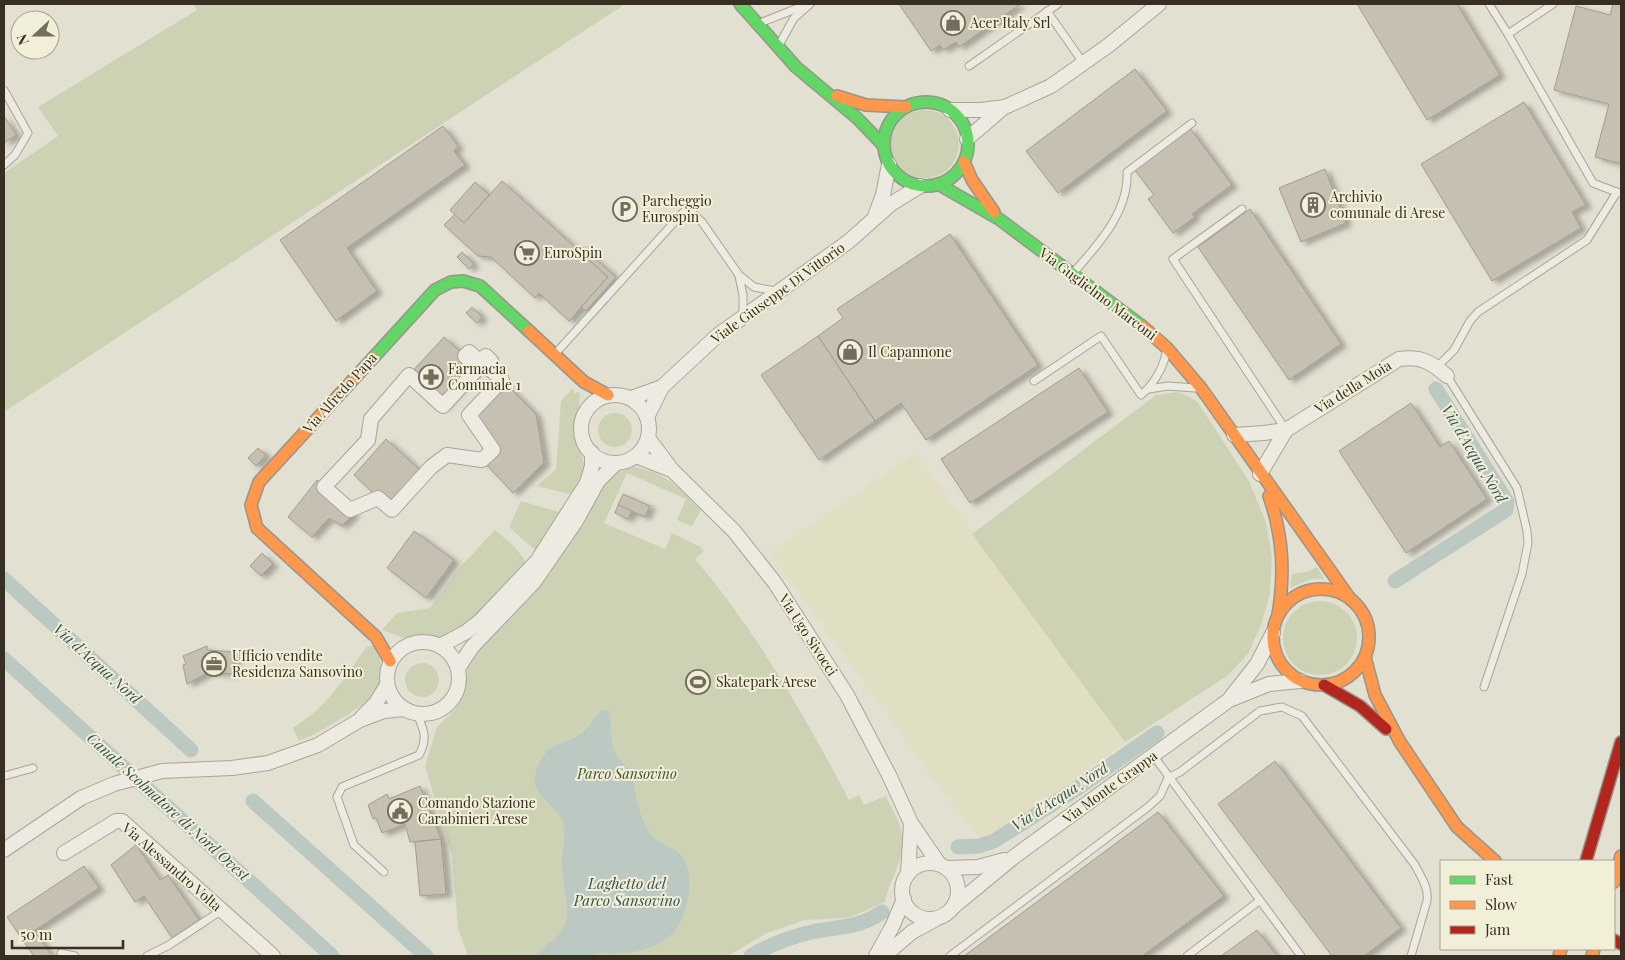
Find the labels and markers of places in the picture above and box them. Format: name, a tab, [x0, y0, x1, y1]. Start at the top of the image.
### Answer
shop icon: Acer Italy Srl	[940, 10, 966, 36]
place label: Acer Italy Srl	[969, 13, 1050, 32]
place label: Archivio comunale di Arese	[1329, 187, 1445, 222]
place label: Parcheggio Eurospin	[642, 191, 712, 226]
building icon: Archivio comunale di Arese	[1300, 192, 1326, 218]
parking icon: Parcheggio Eurospin	[612, 196, 638, 222]
supermarket icon: EuroSpin	[514, 240, 540, 266]
place label: EuroSpin	[544, 243, 603, 262]
shop icon: Il Capannone	[837, 339, 863, 365]
place label: Il Capannone	[868, 342, 952, 361]
place label: Farmacia Comunale 1	[448, 359, 521, 394]
pharmacy icon: Farmacia Comunale 1	[418, 364, 444, 390]
place label: Ufficio vendite Residenza Sansovino	[232, 646, 363, 681]
office icon: Ufficio vendite Residenza Sansovino	[201, 651, 227, 677]
sports icon: Skatepark Arese	[685, 669, 711, 695]
place label: Skatepark Arese	[716, 672, 817, 691]
place label: Comando Stazione Carabinieri Arese	[418, 793, 536, 828]
public building icon: Comando Stazione Carabinieri Arese	[387, 798, 413, 824]

